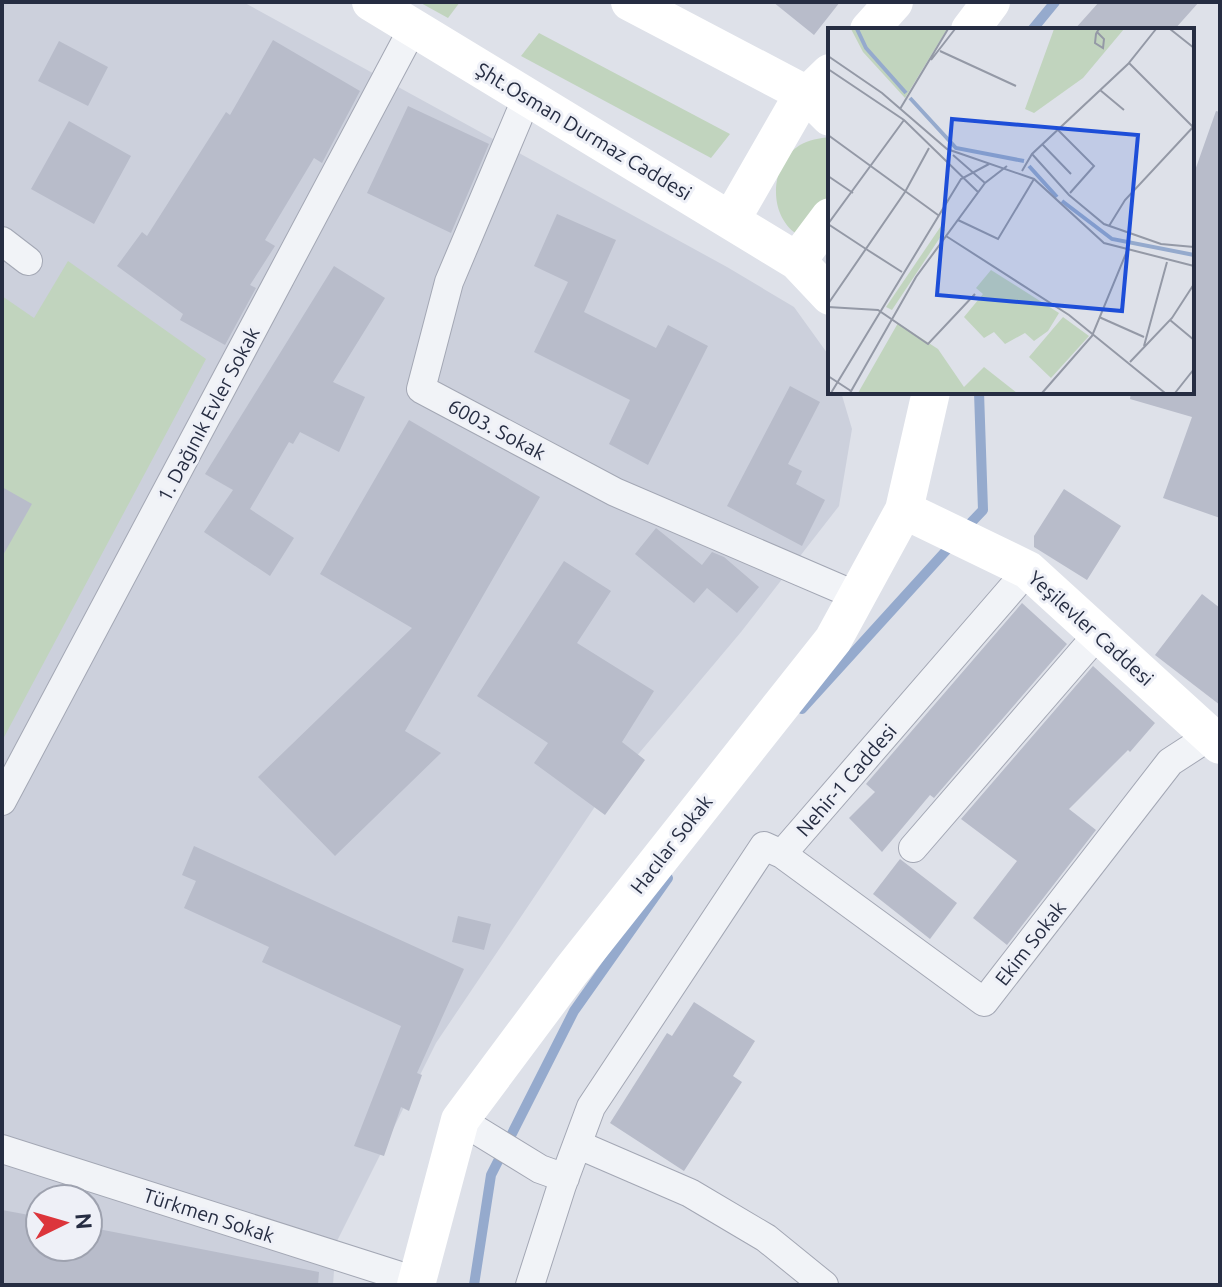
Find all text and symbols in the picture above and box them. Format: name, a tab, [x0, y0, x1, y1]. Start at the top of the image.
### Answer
inset map	[828, 28, 1194, 394]
street label: Şht.Osman Durmaz Caddesi	[472, 57, 696, 205]
street label: 1. Dağınık Evler Sokak	[152, 323, 264, 505]
street label: 6003. Sokak	[444, 394, 550, 464]
street label: Yeşilevler Caddesi	[1024, 566, 1158, 690]
street label: Nehir-1 Caddesi	[791, 719, 901, 841]
street label: Hacılar Sokak	[625, 790, 717, 898]
street label: Ekim Sokak	[990, 896, 1070, 990]
north arrow	[24, 1183, 104, 1263]
street label: Türkmen Sokak	[140, 1183, 278, 1247]
text: N	[71, 1212, 98, 1230]

